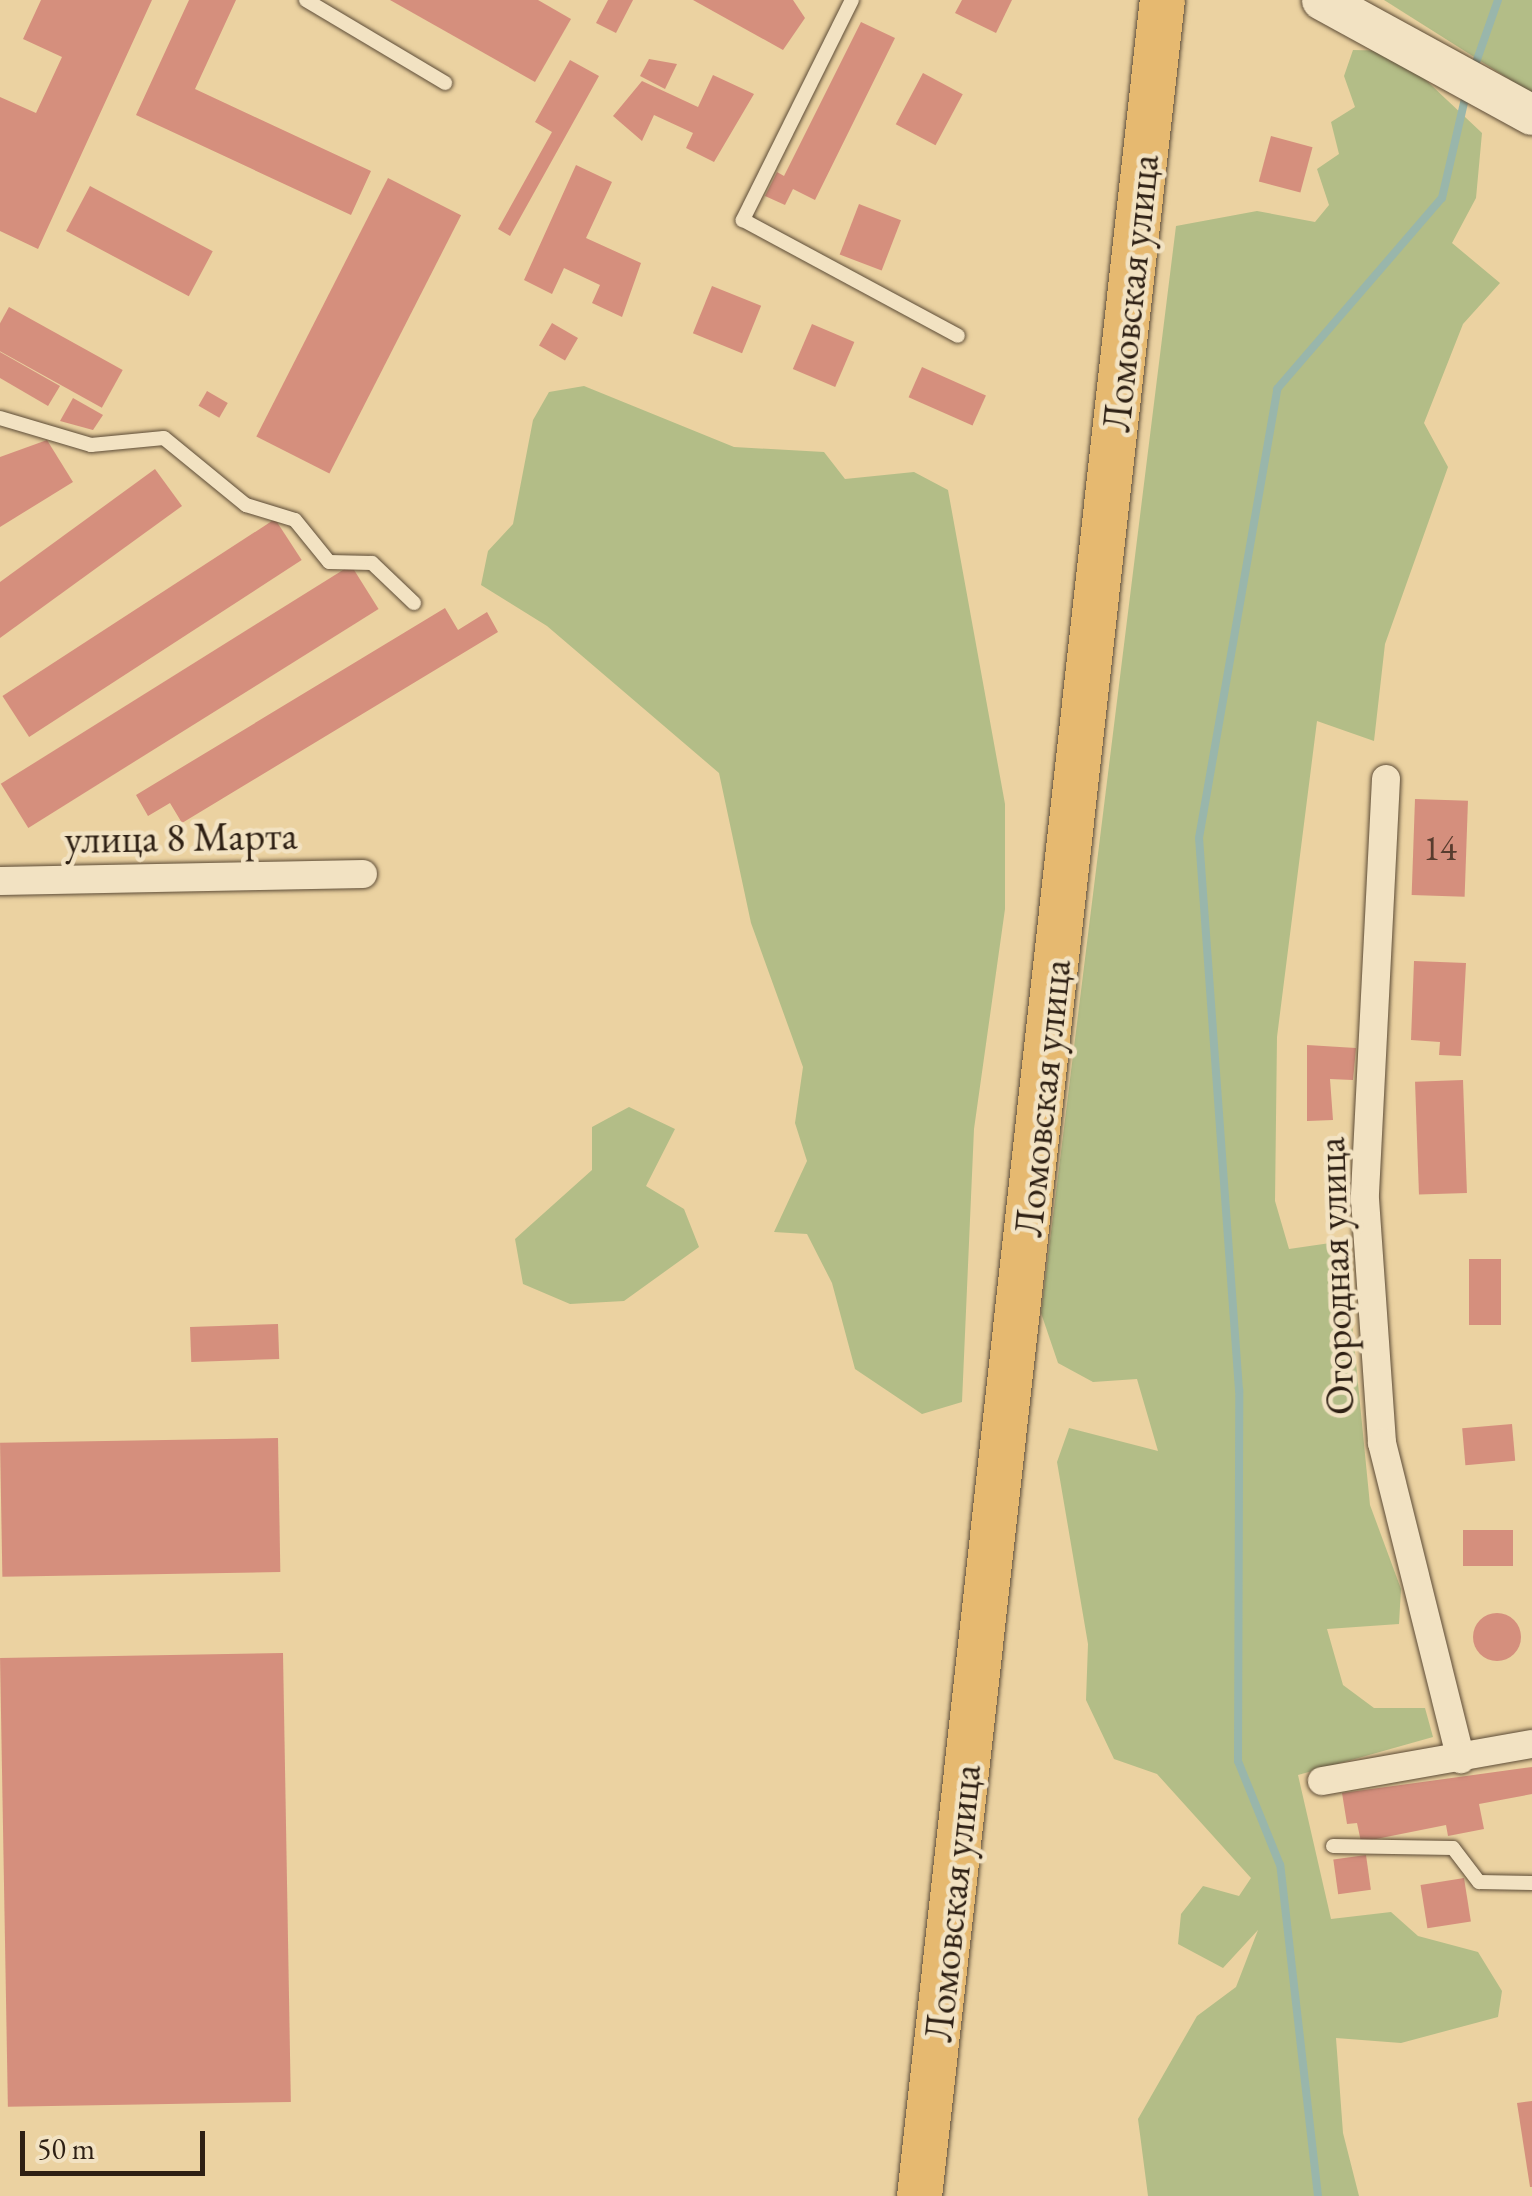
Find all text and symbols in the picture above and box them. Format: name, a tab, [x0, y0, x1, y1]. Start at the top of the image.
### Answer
street label: Ломовская улица	[1092, 152, 1168, 434]
street label: улица 8 Марта	[64, 811, 298, 863]
house number: 14	[1423, 827, 1457, 869]
street label: Ломовская улица	[1004, 957, 1080, 1239]
street label: Огородная улица	[1306, 1136, 1364, 1416]
street label: Ломовская улица	[914, 1762, 990, 2044]
scale bar	[25, 2111, 210, 2173]
text: 50 m	[37, 2129, 95, 2168]

